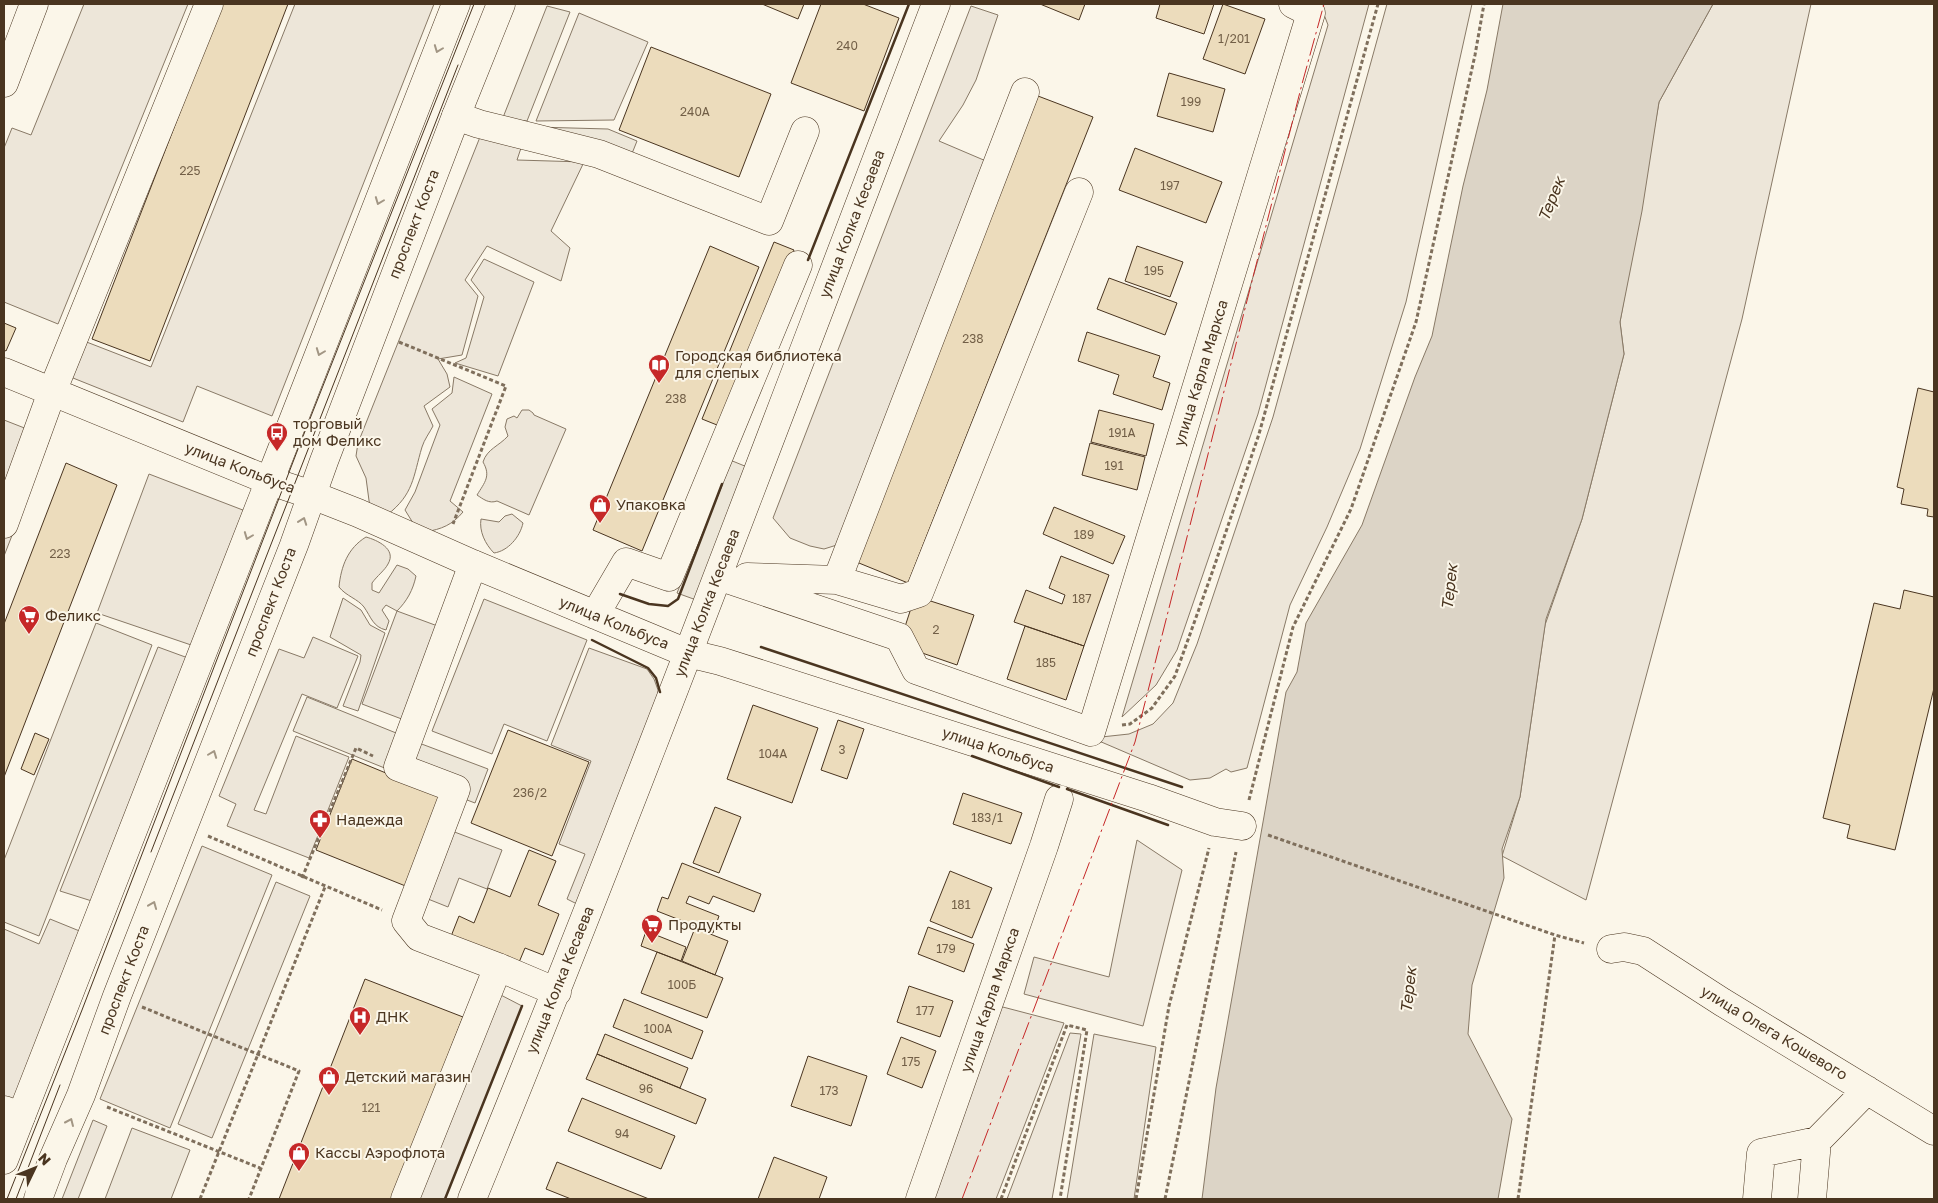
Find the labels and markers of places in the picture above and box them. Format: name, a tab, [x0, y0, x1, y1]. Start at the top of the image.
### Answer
place label: Городская библиотека для слепых	[675, 346, 842, 381]
library icon: Городская библиотека для слепых	[647, 353, 671, 384]
place label: торговый дом Феликс	[293, 414, 382, 449]
bus stop icon: торговый дом Феликс	[265, 421, 289, 452]
shop icon: Упаковка	[588, 493, 612, 524]
place label: Упаковка	[616, 495, 686, 513]
supermarket icon: Феликс	[17, 604, 41, 635]
place label: Феликс	[45, 606, 101, 624]
pharmacy icon: Надежда	[308, 808, 332, 839]
place label: Надежда	[336, 810, 403, 828]
supermarket icon: Продукты	[640, 913, 664, 944]
place label: Продукты	[668, 915, 742, 933]
hospital icon: ДНК	[348, 1005, 372, 1036]
place label: ДНК	[376, 1007, 409, 1025]
shop icon: Детский магазин	[317, 1065, 341, 1096]
place label: Детский магазин	[345, 1067, 471, 1085]
shop icon: Кассы Аэрофлота	[287, 1141, 311, 1172]
place label: Кассы Аэрофлота	[315, 1143, 445, 1161]

